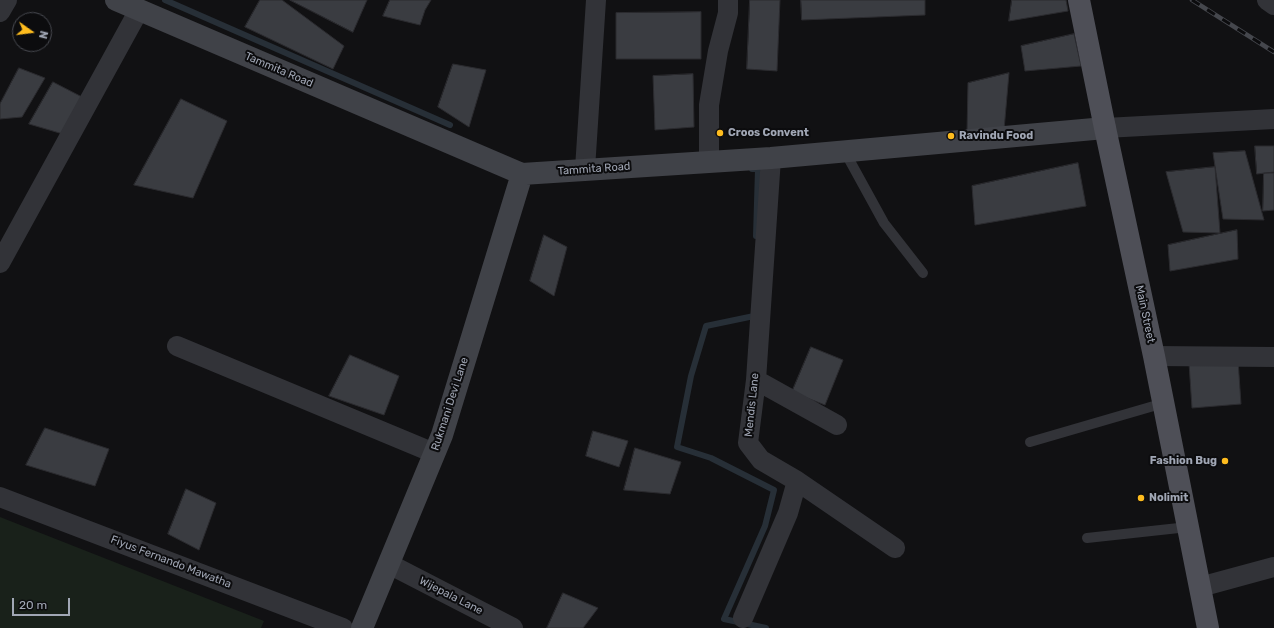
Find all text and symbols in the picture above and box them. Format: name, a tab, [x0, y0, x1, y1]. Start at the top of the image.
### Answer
north arrow	[12, 12, 52, 52]
text: N	[36, 29, 50, 40]
street label: Tammita Road	[243, 50, 315, 90]
place label: Croos Convent	[728, 126, 809, 140]
marker: Croos Convent	[715, 128, 725, 138]
place label: Ravindu Food	[959, 129, 1033, 143]
marker: Ravindu Food	[946, 131, 956, 141]
street label: Tammita Road	[557, 160, 631, 178]
street label: Main Street	[1132, 284, 1158, 344]
street label: Rukmani Devi Lane	[429, 356, 471, 452]
street label: Mendis Lane	[742, 372, 762, 438]
place label: Fashion Bug	[1150, 454, 1217, 468]
marker: Fashion Bug	[1220, 456, 1230, 466]
place label: Nolimit	[1149, 491, 1188, 505]
marker: Nolimit	[1136, 493, 1146, 503]
street label: Fiyus Fernando Mawatha	[109, 533, 233, 591]
street label: Wijepala Lane	[417, 574, 485, 618]
scale bar	[14, 590, 72, 616]
text: 20 m	[19, 598, 47, 612]

